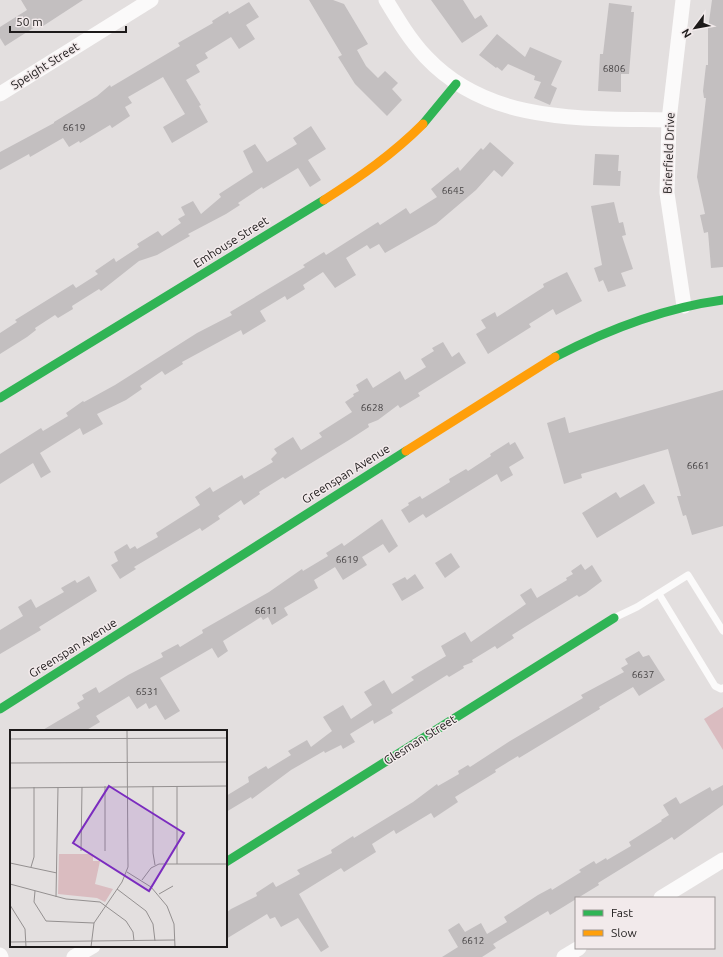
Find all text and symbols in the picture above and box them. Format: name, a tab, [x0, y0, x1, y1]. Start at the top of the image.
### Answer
scale bar	[10, 8, 126, 34]
north arrow	[675, 8, 715, 48]
text: 50 m	[16, 15, 43, 28]
text: N	[679, 27, 694, 40]
street label: Speight Street	[8, 39, 81, 92]
house number: 6806	[603, 63, 626, 74]
street label: Brierfield Drive	[661, 112, 676, 194]
house number: 6619	[63, 122, 85, 133]
house number: 6645	[442, 185, 464, 196]
street label: Emhouse Street	[191, 213, 271, 270]
house number: 6628	[361, 402, 384, 413]
street label: Greenspan Avenue	[299, 441, 392, 506]
house number: 6661	[687, 460, 709, 471]
house number: 6619	[336, 554, 358, 565]
house number: 6611	[255, 605, 277, 616]
street label: Greenspan Avenue	[26, 615, 119, 680]
house number: 6637	[632, 669, 654, 680]
house number: 6531	[136, 686, 158, 697]
street label: Glesman Street	[381, 712, 458, 767]
inset map	[10, 730, 227, 947]
legend	[575, 897, 715, 949]
text: Fast	[611, 906, 633, 919]
text: Slow	[611, 926, 637, 939]
house number: 6612	[462, 935, 484, 946]

